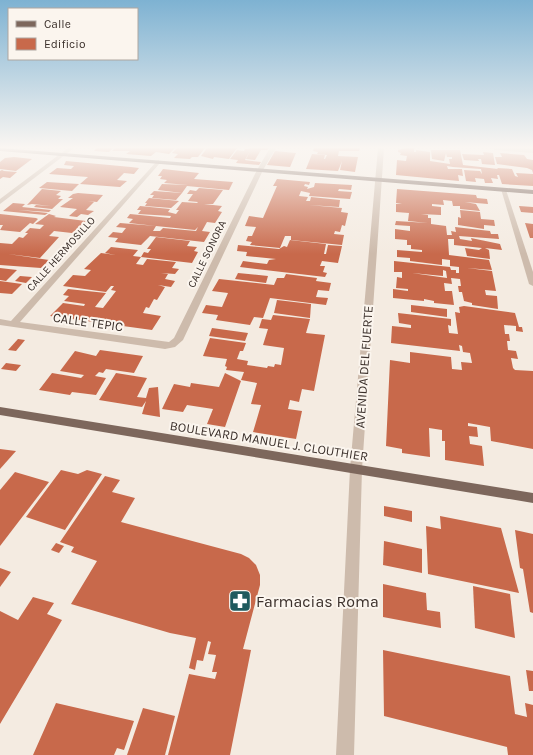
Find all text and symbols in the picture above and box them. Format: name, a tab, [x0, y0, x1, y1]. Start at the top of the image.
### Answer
legend	[8, 8, 138, 60]
text: Calle	[44, 17, 71, 31]
text: Edificio	[44, 37, 85, 51]
street label: CALLE HERMOSILLO	[24, 214, 98, 294]
street label: CALLE SONORA	[185, 217, 229, 290]
street label: AVENIDA DEL FUERTE	[352, 305, 376, 429]
street label: CALLE TEPIC	[52, 310, 124, 334]
street label: BOULEVARD MANUEL J. CLOUTHIER	[169, 418, 369, 464]
pharmacy icon: Farmacias Roma	[227, 588, 253, 614]
place label: Farmacias Roma	[256, 592, 379, 611]

